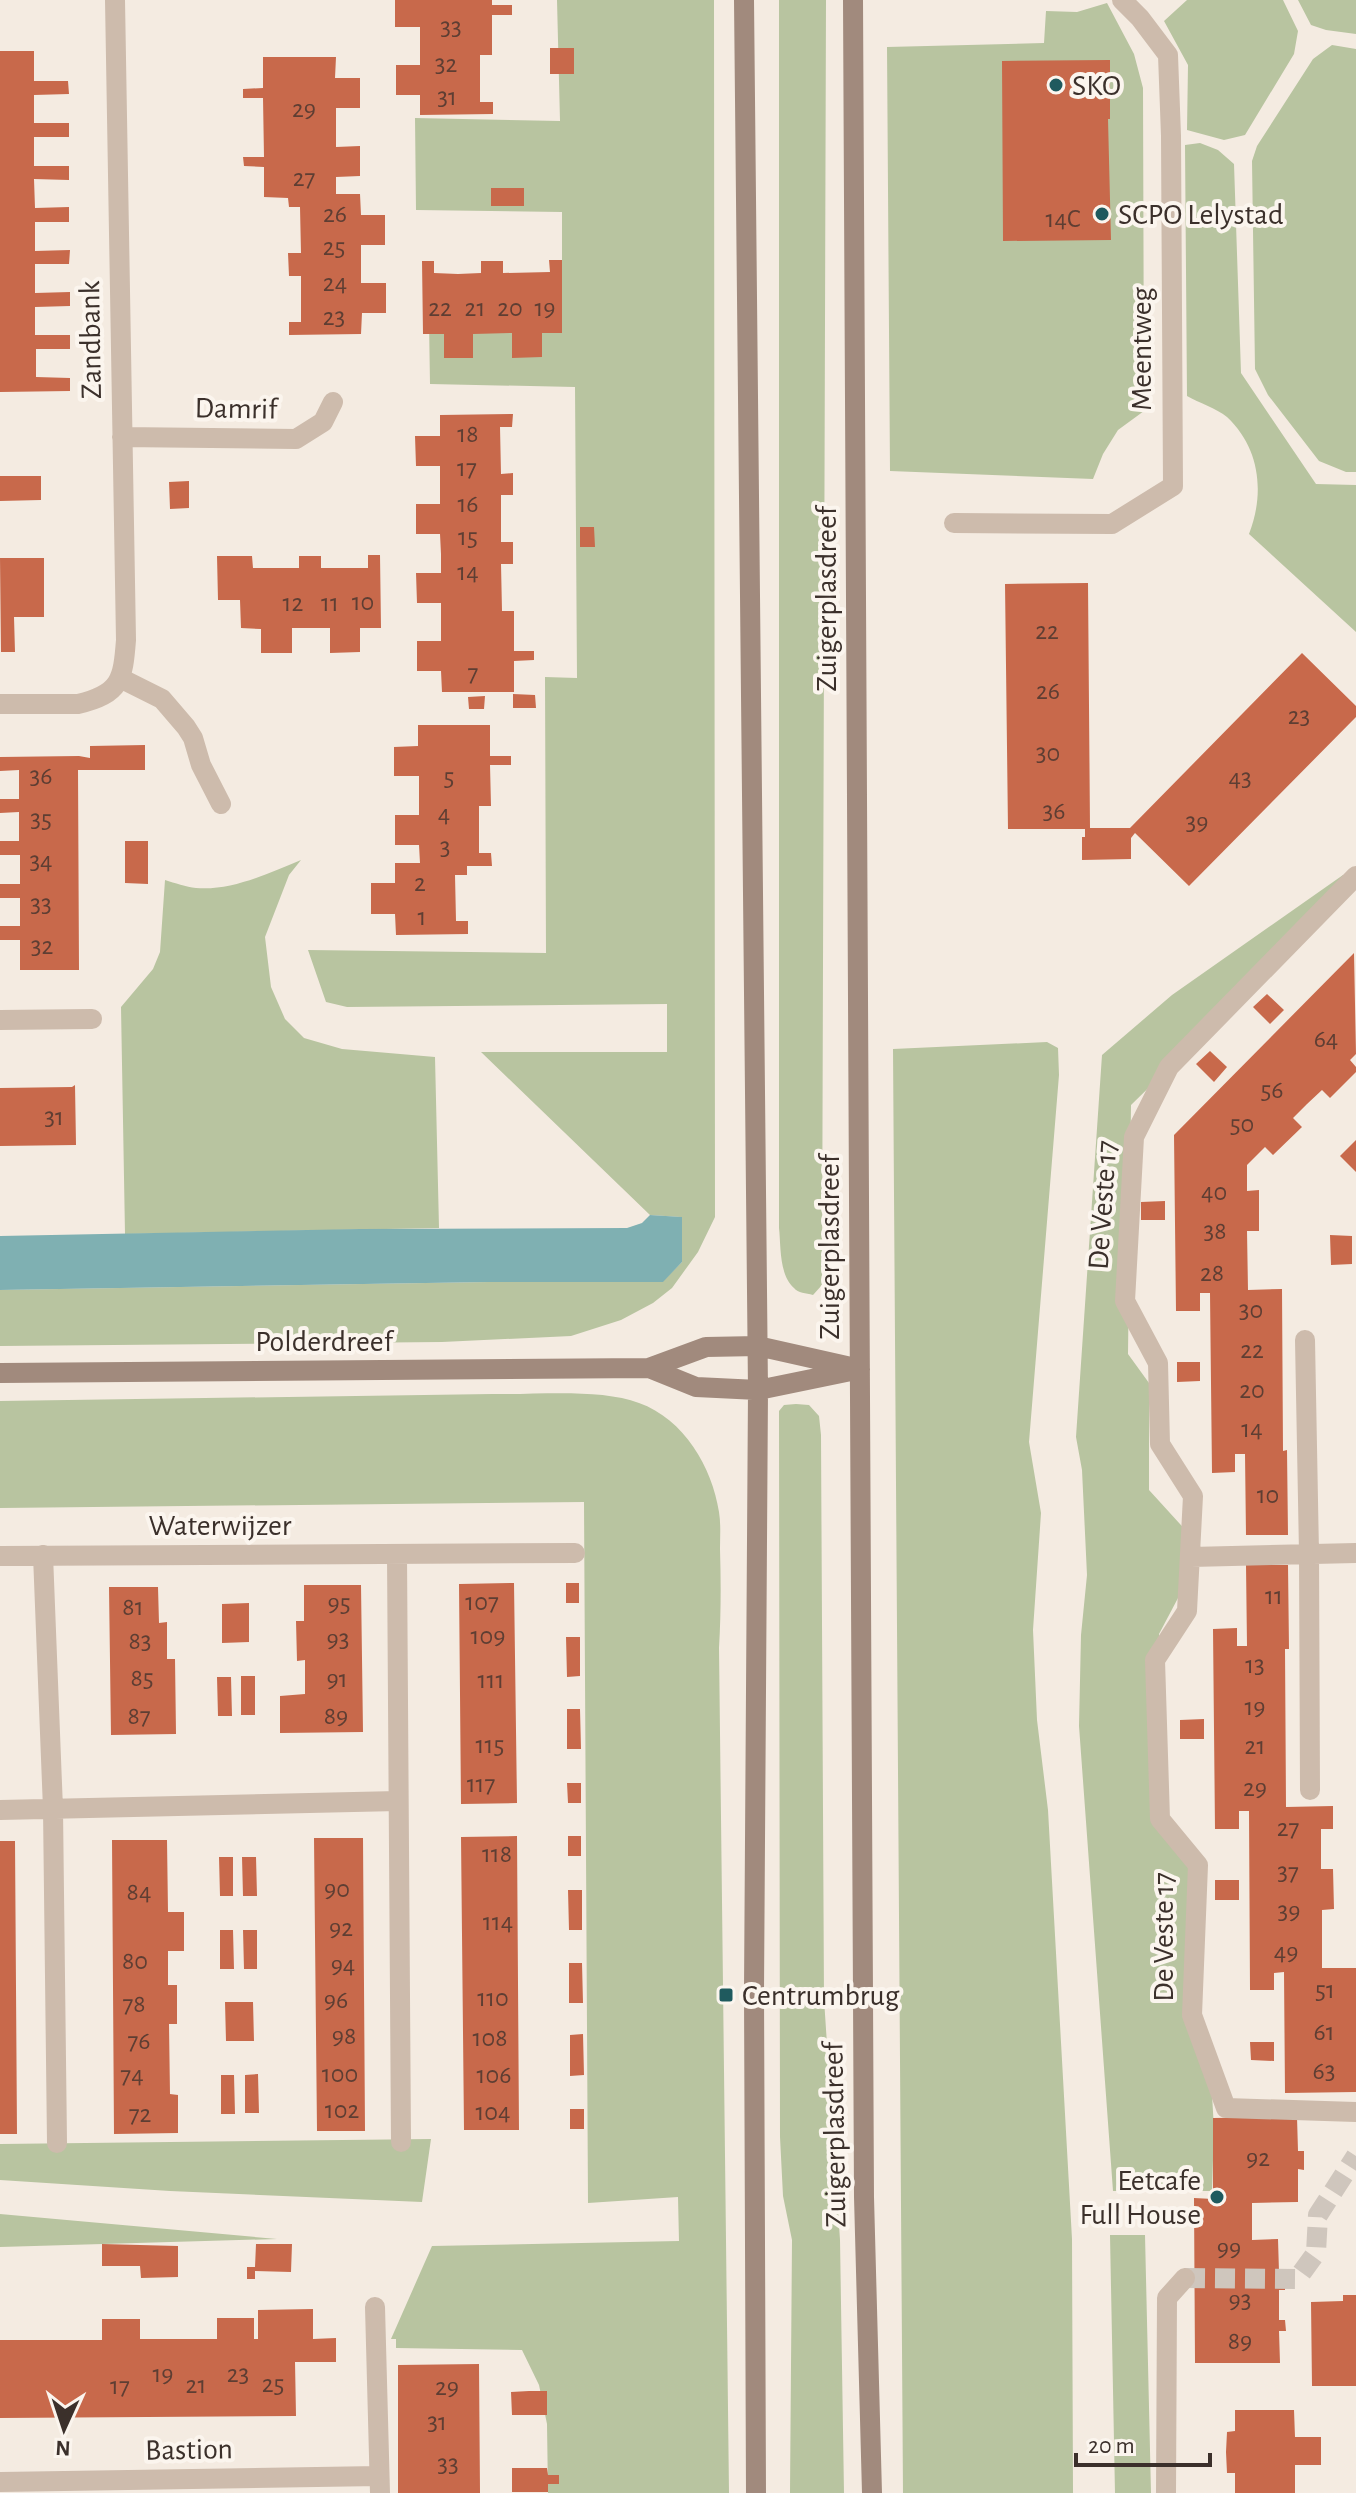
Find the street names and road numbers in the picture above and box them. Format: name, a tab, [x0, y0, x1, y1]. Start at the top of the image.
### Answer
street label: Zandbank	[75, 280, 107, 400]
street label: Meentweg	[1127, 287, 1157, 411]
street label: Damrif	[194, 393, 279, 425]
street label: Zuigerplasdreef	[812, 504, 842, 692]
street label: De Veste 17	[1084, 1139, 1122, 1271]
street label: Zuigerplasdreef	[815, 1152, 845, 1340]
street label: Polderdreef	[255, 1327, 395, 1357]
street label: Waterwijzer	[149, 1511, 292, 1541]
street label: De Veste 17	[1149, 1872, 1179, 2002]
street label: Zuigerplasdreef	[818, 2040, 852, 2228]
street label: Bastion	[145, 2434, 233, 2466]

